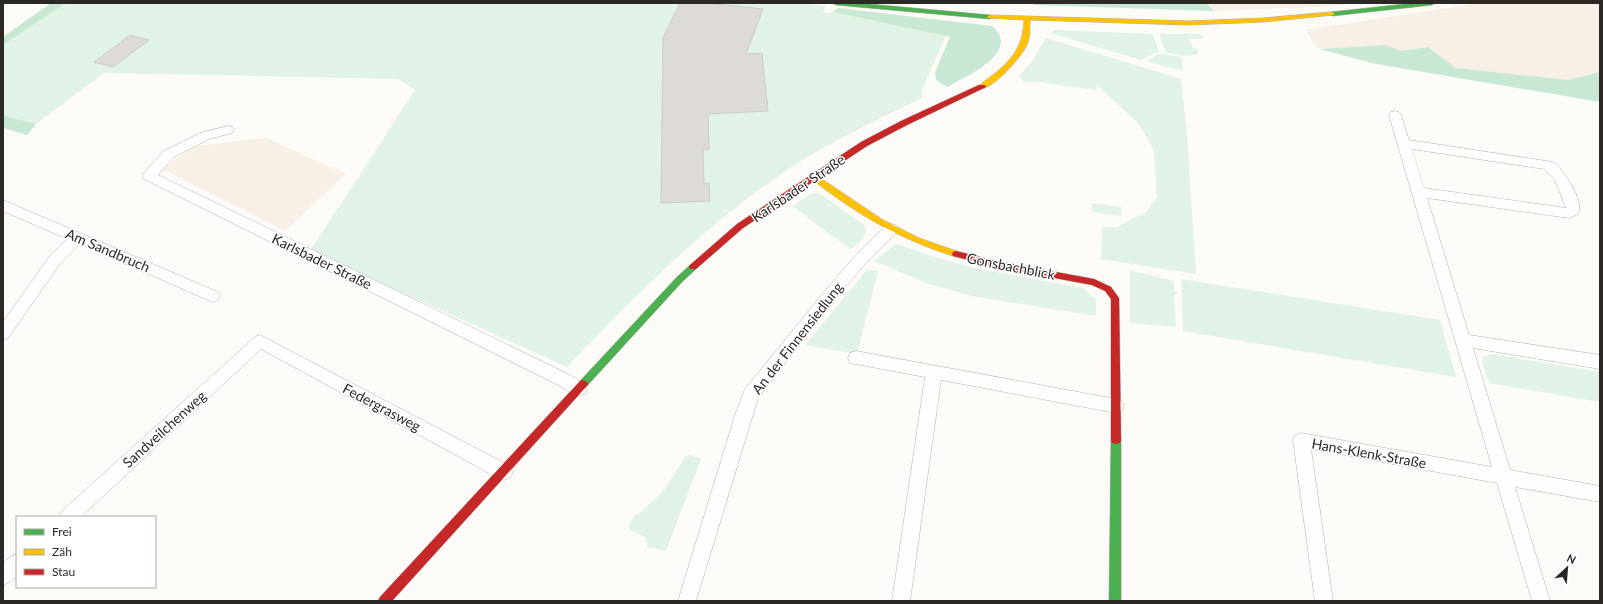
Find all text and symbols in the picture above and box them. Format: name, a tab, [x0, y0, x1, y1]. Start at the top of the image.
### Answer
street label: Karlsbader Straße	[748, 151, 848, 225]
street label: Am Sandbruch	[63, 225, 153, 275]
street label: Karlsbader Straße	[269, 230, 375, 292]
street label: Gonsbachblick	[965, 249, 1057, 283]
street label: An der Finnensiedlung	[748, 279, 846, 397]
street label: Federgrasweg	[340, 379, 424, 435]
street label: Sandveilchenweg	[119, 387, 209, 471]
street label: Hans-Klenk-Straße	[1310, 435, 1428, 471]
legend	[16, 516, 156, 588]
text: Frei	[52, 524, 72, 539]
text: Zäh	[52, 544, 72, 559]
north arrow	[1547, 548, 1587, 588]
text: N	[1565, 551, 1578, 566]
text: Stau	[52, 564, 75, 579]

